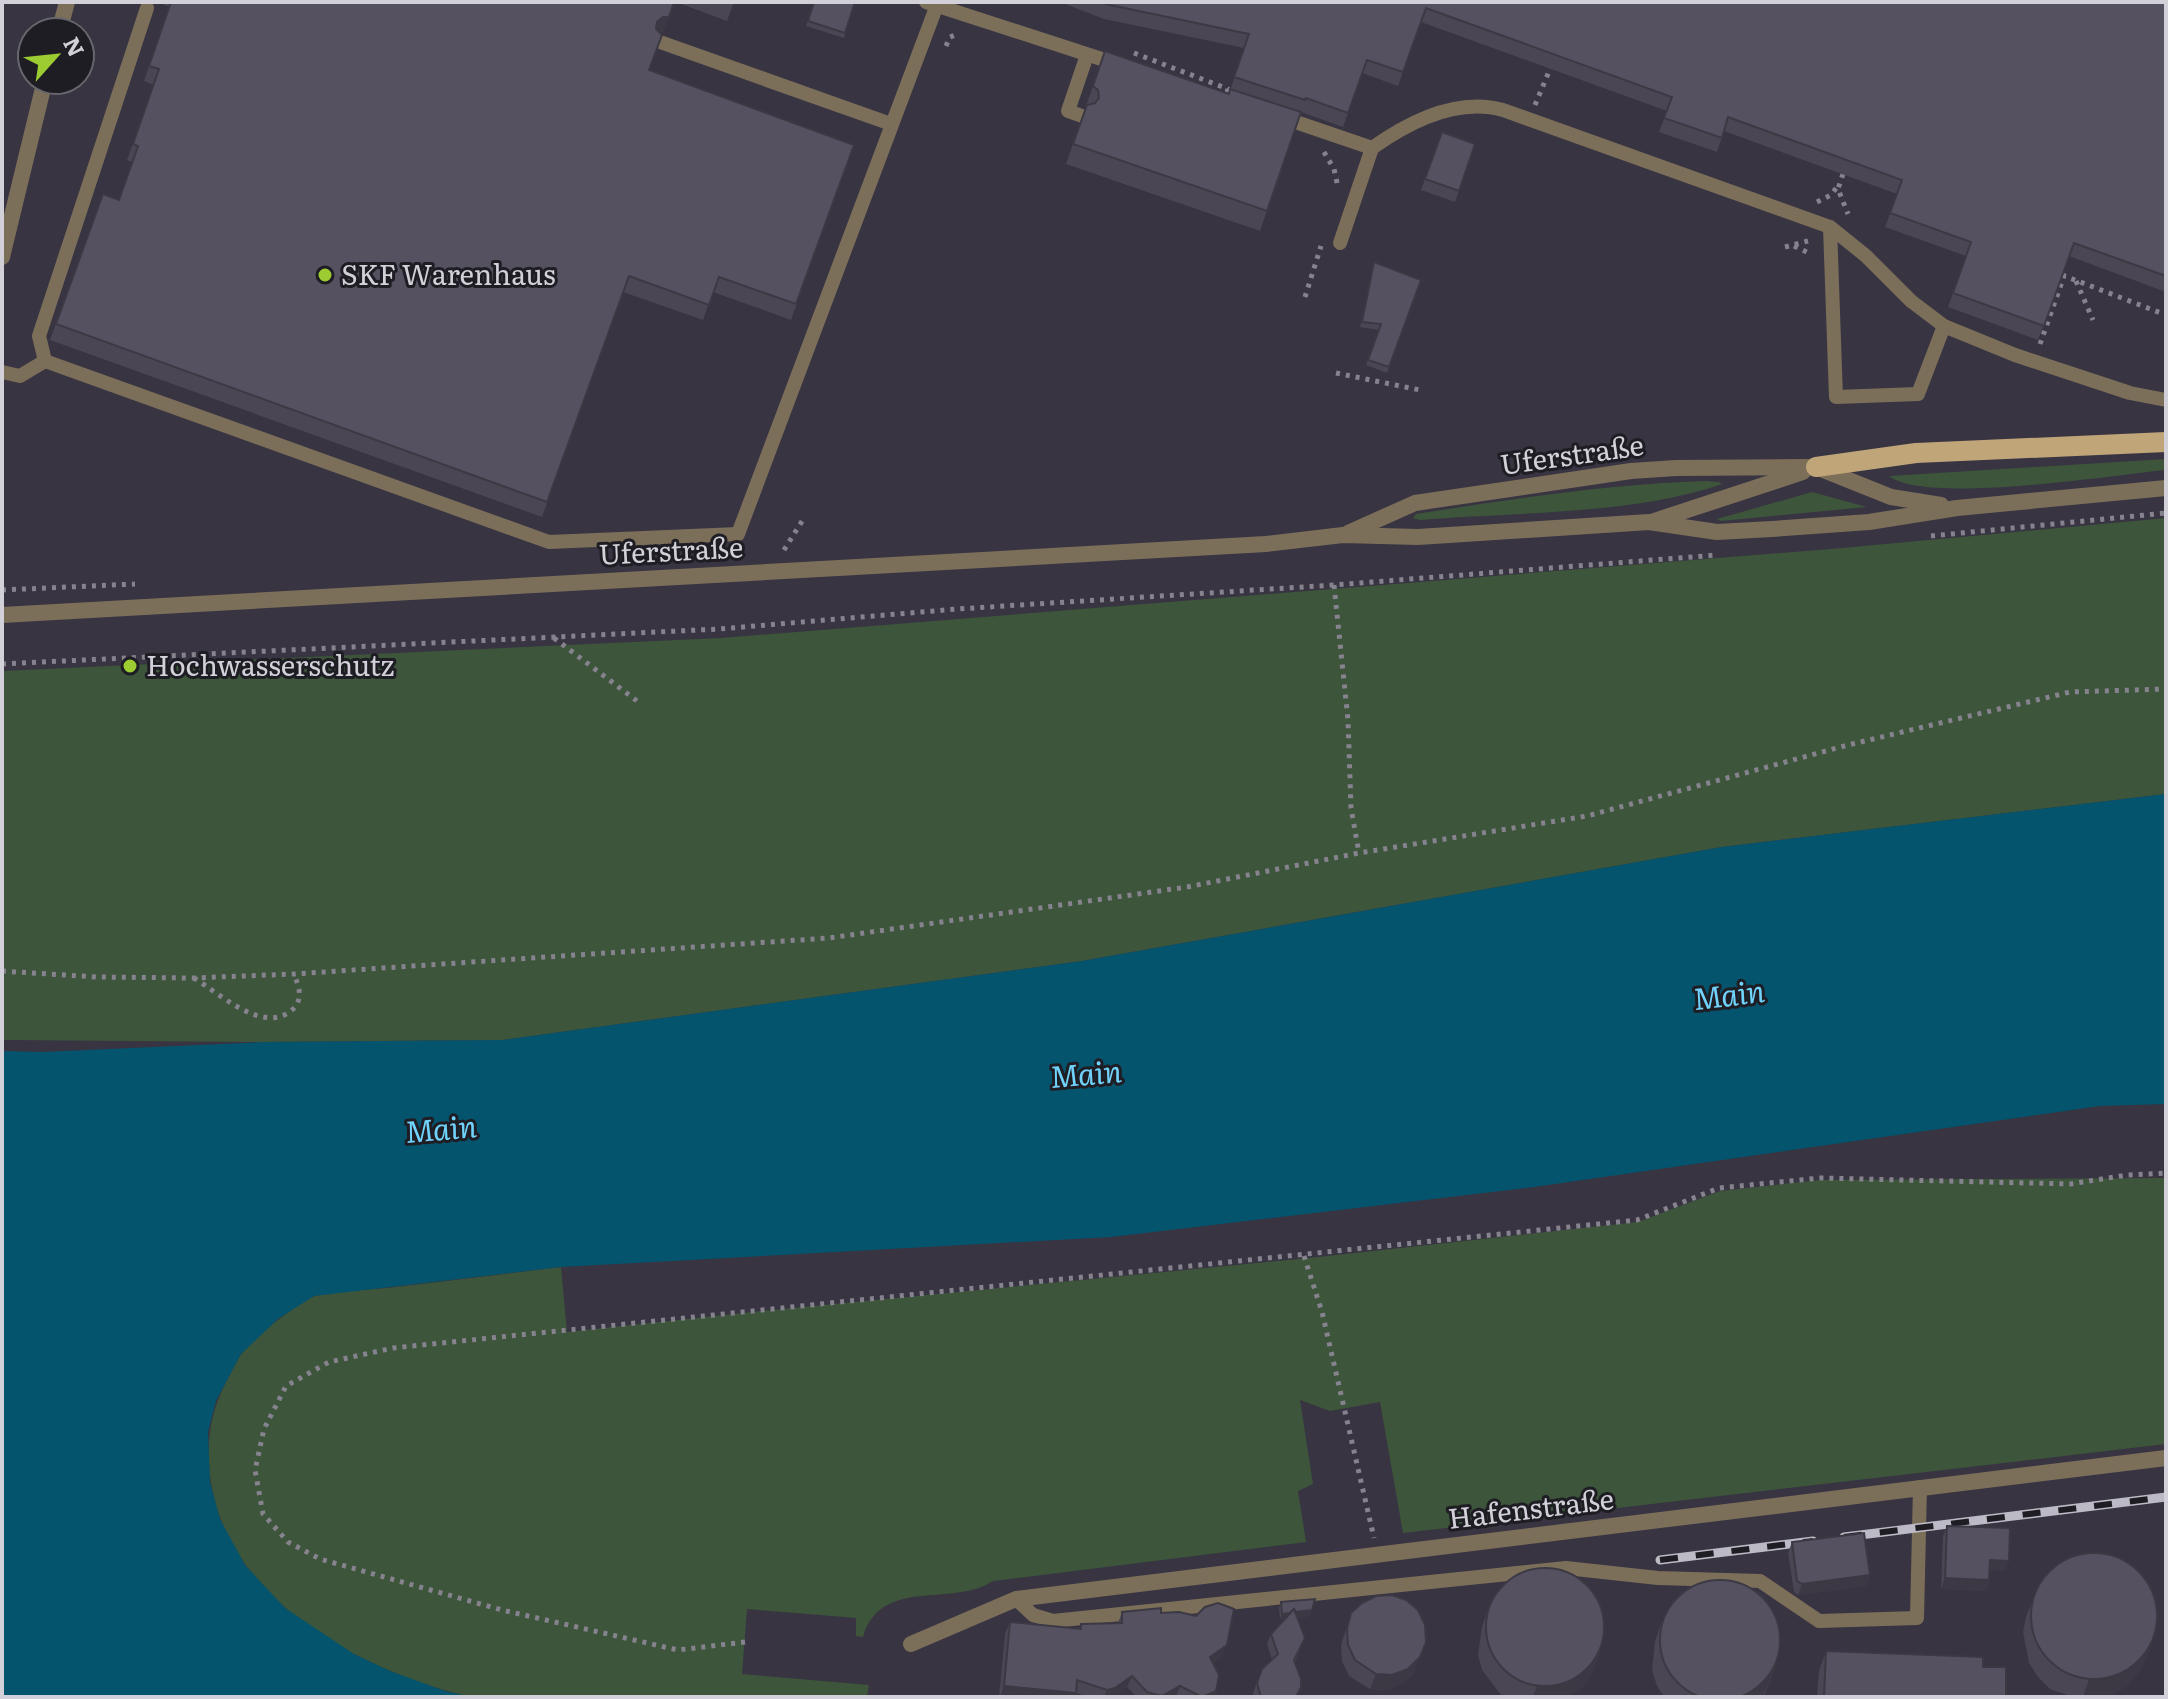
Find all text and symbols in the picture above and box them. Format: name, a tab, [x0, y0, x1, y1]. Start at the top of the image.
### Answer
north arrow	[16, 16, 96, 96]
text: N	[56, 31, 94, 62]
place label: SKF Warenhaus	[341, 252, 556, 294]
marker: SKF Warenhaus	[316, 266, 334, 284]
street label: Uferstraße	[1497, 422, 1646, 484]
street label: Uferstraße	[598, 524, 744, 574]
place label: Hochwasserschutz	[146, 643, 394, 685]
marker: Hochwasserschutz	[121, 657, 139, 675]
water label: Main	[1690, 967, 1767, 1019]
water label: Main	[1048, 1047, 1123, 1097]
water label: Main	[403, 1102, 478, 1152]
street label: Hafenstraße	[1446, 1476, 1616, 1538]

